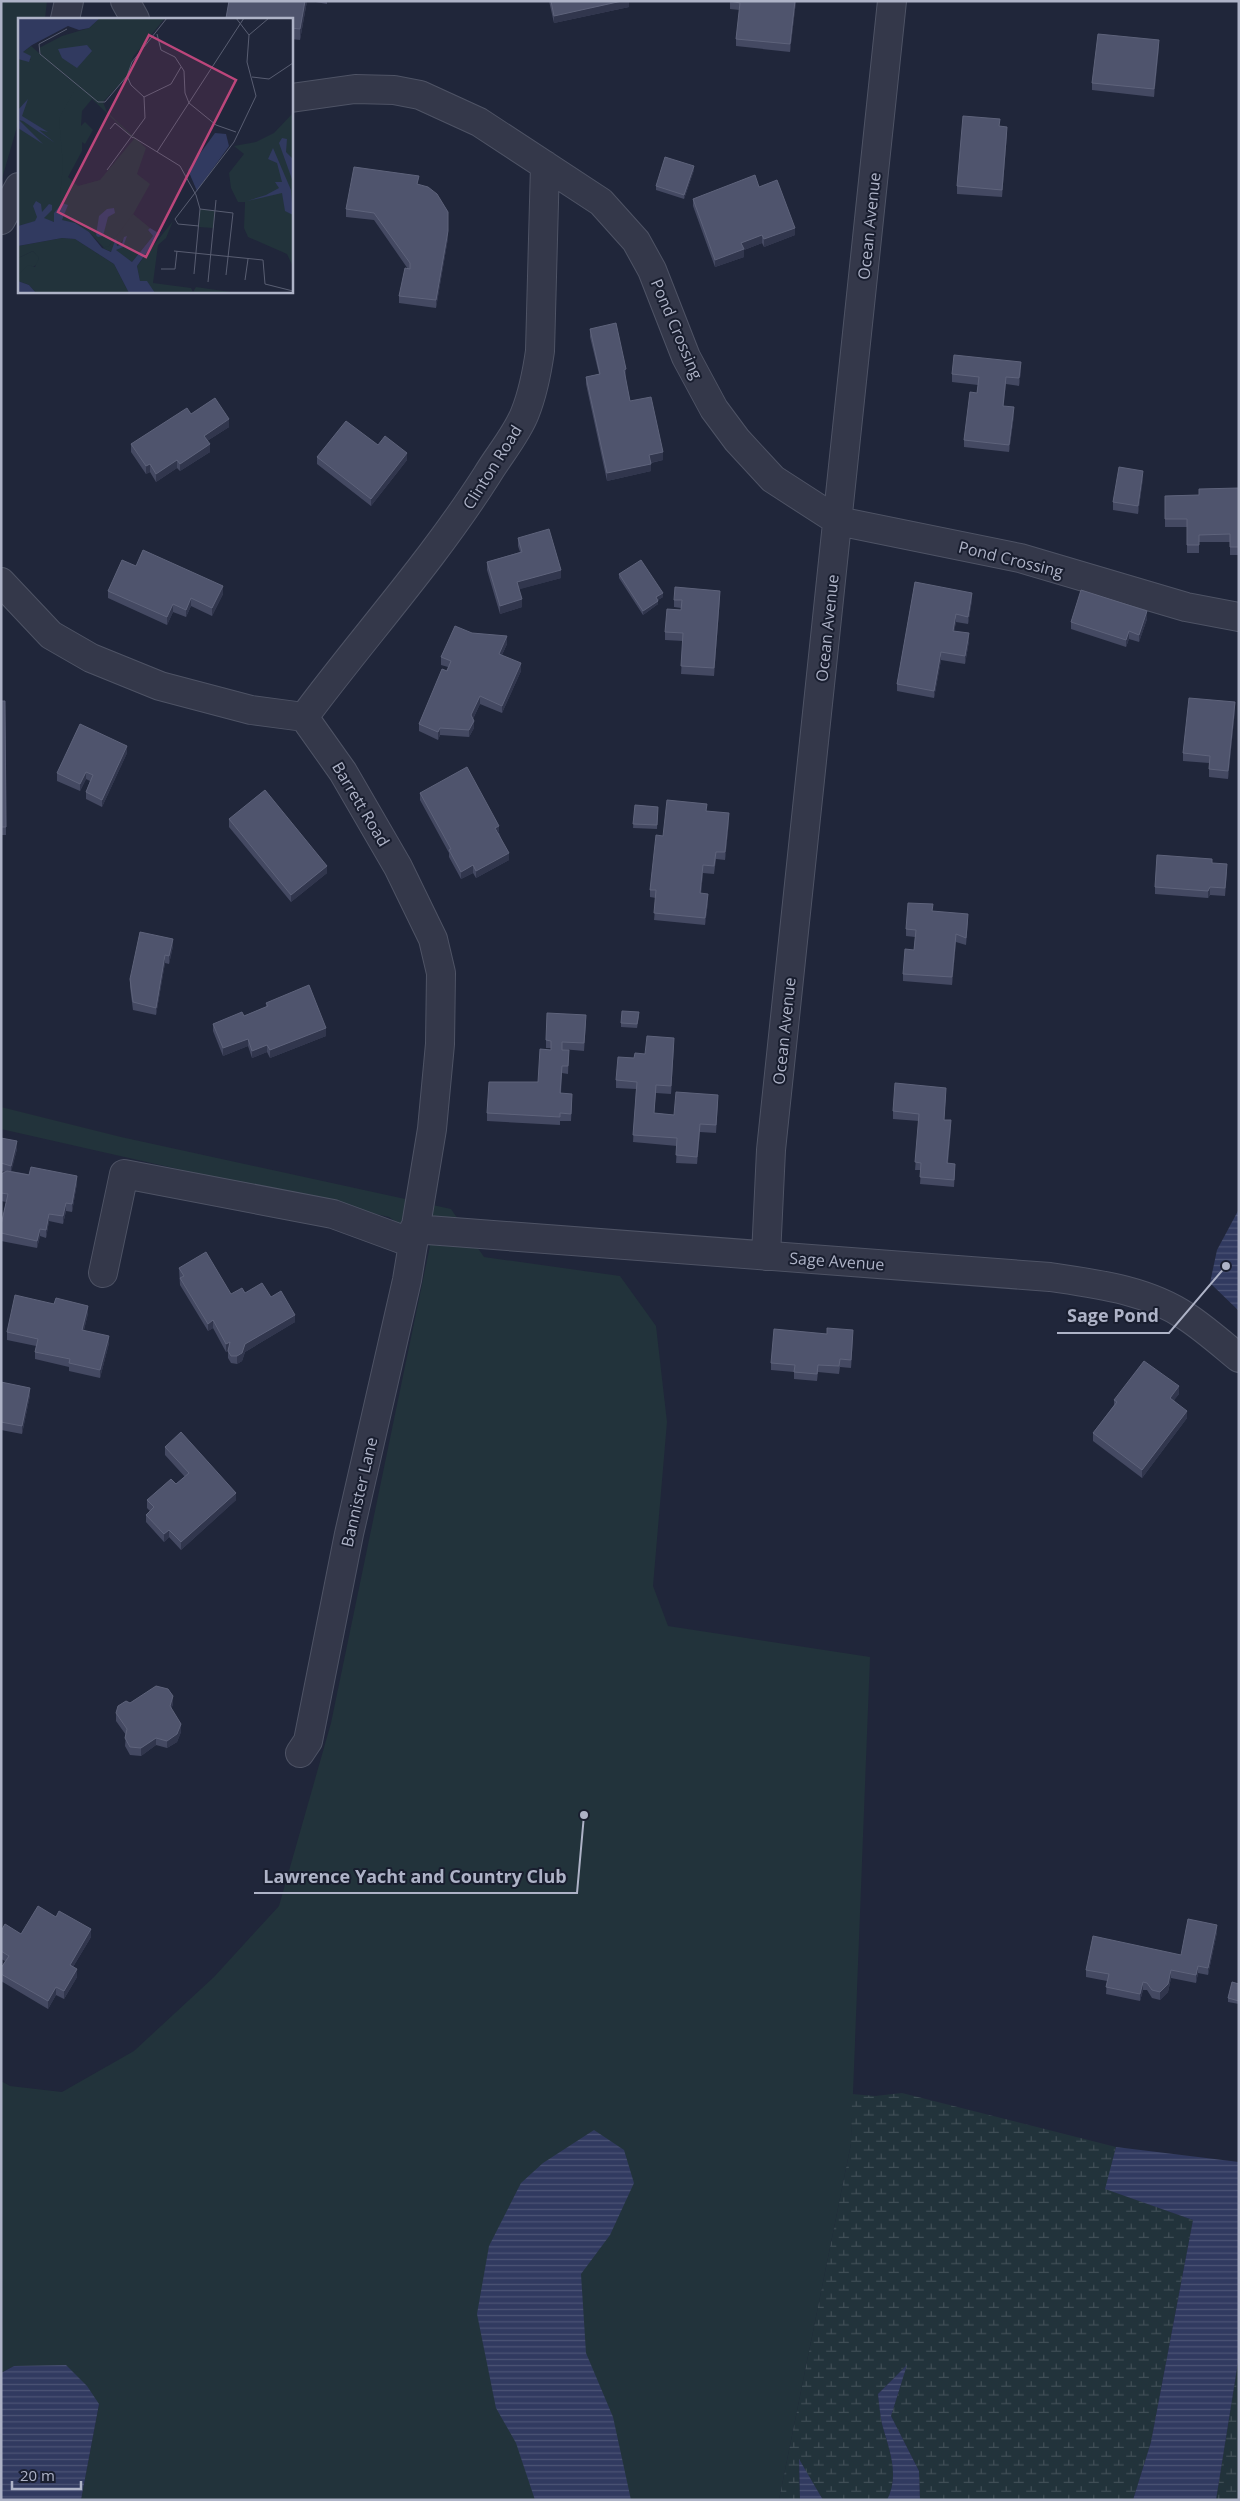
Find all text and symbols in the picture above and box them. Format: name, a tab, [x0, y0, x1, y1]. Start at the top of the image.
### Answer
inset map	[18, 18, 292, 292]
street label: Ocean Avenue	[852, 171, 886, 281]
street label: Pond Crossing	[646, 275, 708, 383]
street label: Clinton Road	[457, 421, 527, 513]
street label: Pond Crossing	[956, 535, 1066, 583]
street label: Ocean Avenue	[810, 573, 844, 683]
street label: Barrett Road	[327, 758, 395, 850]
street label: Ocean Avenue	[767, 976, 801, 1086]
street label: Sage Avenue	[789, 1247, 885, 1275]
callout: Sage Pond	[1057, 1300, 1169, 1333]
text: Sage Pond	[1067, 1303, 1159, 1327]
street label: Bannister Lane	[336, 1435, 382, 1549]
callout: Lawrence Yacht and Country Club	[254, 1860, 577, 1893]
text: Lawrence Yacht and Country Club	[263, 1864, 567, 1888]
scale bar	[12, 2458, 81, 2490]
text: 20 m	[20, 2465, 55, 2485]

